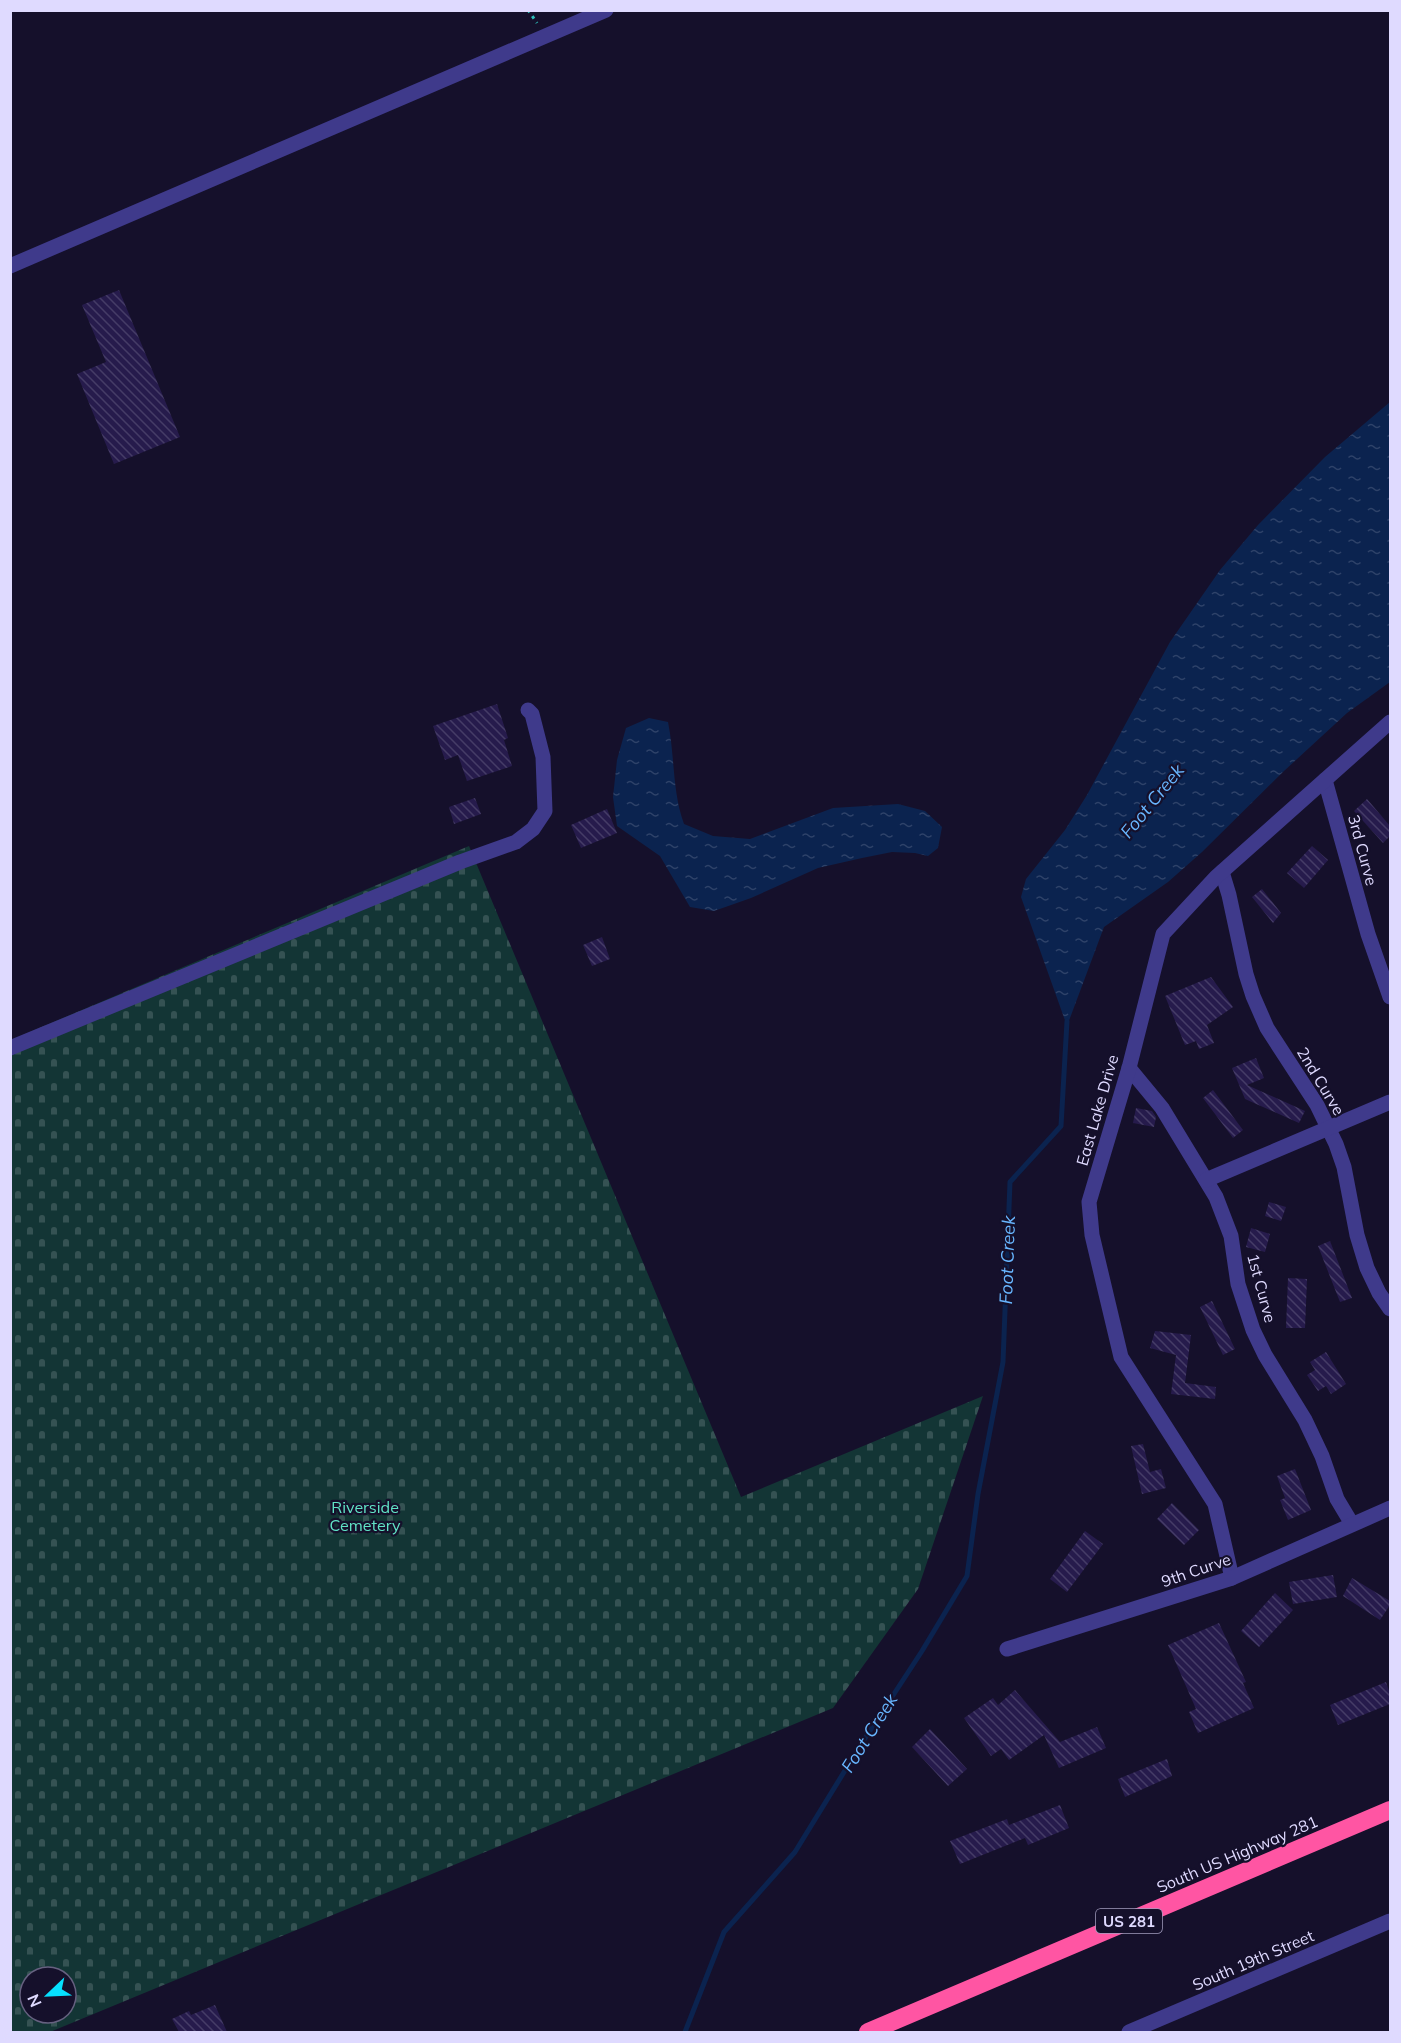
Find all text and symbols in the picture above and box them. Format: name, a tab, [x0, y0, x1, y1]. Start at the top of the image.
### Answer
water label: Foot Creek	[1115, 759, 1189, 843]
street label: 3rd Curve	[1344, 812, 1382, 888]
street label: 2nd Curve	[1293, 1043, 1349, 1119]
street label: East Lake Drive	[1072, 1052, 1122, 1168]
water label: Foot Creek	[994, 1214, 1020, 1305]
street label: 1st Curve	[1243, 1251, 1281, 1325]
park label: Riverside Cemetery	[330, 1497, 401, 1535]
street label: 9th Curve	[1159, 1549, 1233, 1591]
water label: Foot Creek	[836, 1689, 903, 1777]
street label: South US Highway 281	[1153, 1811, 1321, 1897]
road number: US 281	[1096, 1909, 1162, 1933]
street label: South 19th Street	[1189, 1925, 1317, 1995]
north arrow	[18, 1965, 78, 2025]
text: N	[23, 1991, 46, 2010]

